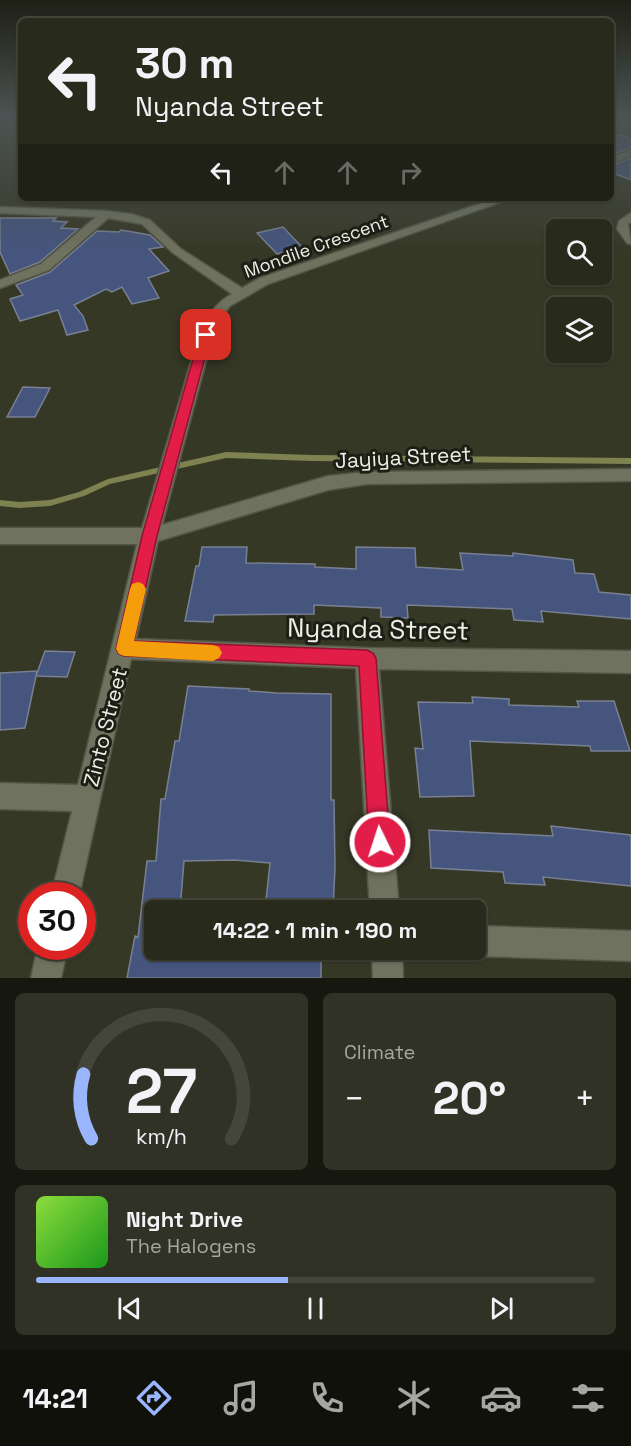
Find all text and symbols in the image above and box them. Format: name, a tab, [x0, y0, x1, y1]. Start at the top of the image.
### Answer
text: 30 m	[135, 37, 234, 90]
icon: left	[36, 42, 114, 120]
text: Nyanda Street	[135, 89, 324, 124]
icon: left	[205, 156, 238, 189]
icon: ahead	[268, 156, 301, 189]
icon: ahead	[331, 156, 364, 189]
icon: right	[394, 156, 427, 189]
street label: Mondile Crescent	[241, 209, 391, 283]
map controls	[546, 219, 612, 363]
button: search	[546, 219, 612, 285]
button: layers	[546, 297, 612, 363]
pin	[180, 309, 231, 360]
icon: arrive	[189, 318, 222, 351]
street label: Jayiya Street	[334, 440, 472, 474]
street label: Nyanda Street	[287, 610, 469, 648]
street label: Zinto Street	[77, 665, 133, 789]
position arrow	[348, 810, 412, 874]
speed limit sign: 30	[18, 882, 96, 960]
text: 14:22 · 1 min · 190 m	[213, 916, 417, 944]
text: Climate	[344, 1039, 415, 1065]
text: 27	[126, 1052, 197, 1131]
text: 20°	[433, 1070, 506, 1127]
text: −	[344, 1078, 364, 1120]
text: +	[575, 1078, 595, 1120]
text: km/h	[136, 1123, 187, 1150]
text: Night Drive	[126, 1205, 243, 1233]
text: The Halogens	[126, 1233, 256, 1259]
icon: previous	[113, 1292, 146, 1325]
icon: pause	[299, 1292, 332, 1325]
icon: next	[485, 1292, 518, 1325]
icon: directions	[133, 1377, 175, 1419]
icon: music	[220, 1377, 262, 1419]
icon: phone	[306, 1377, 348, 1419]
icon: climate	[393, 1377, 435, 1419]
icon: car	[480, 1377, 522, 1419]
icon: filters	[567, 1377, 609, 1419]
text: 14:21	[22, 1381, 88, 1416]

